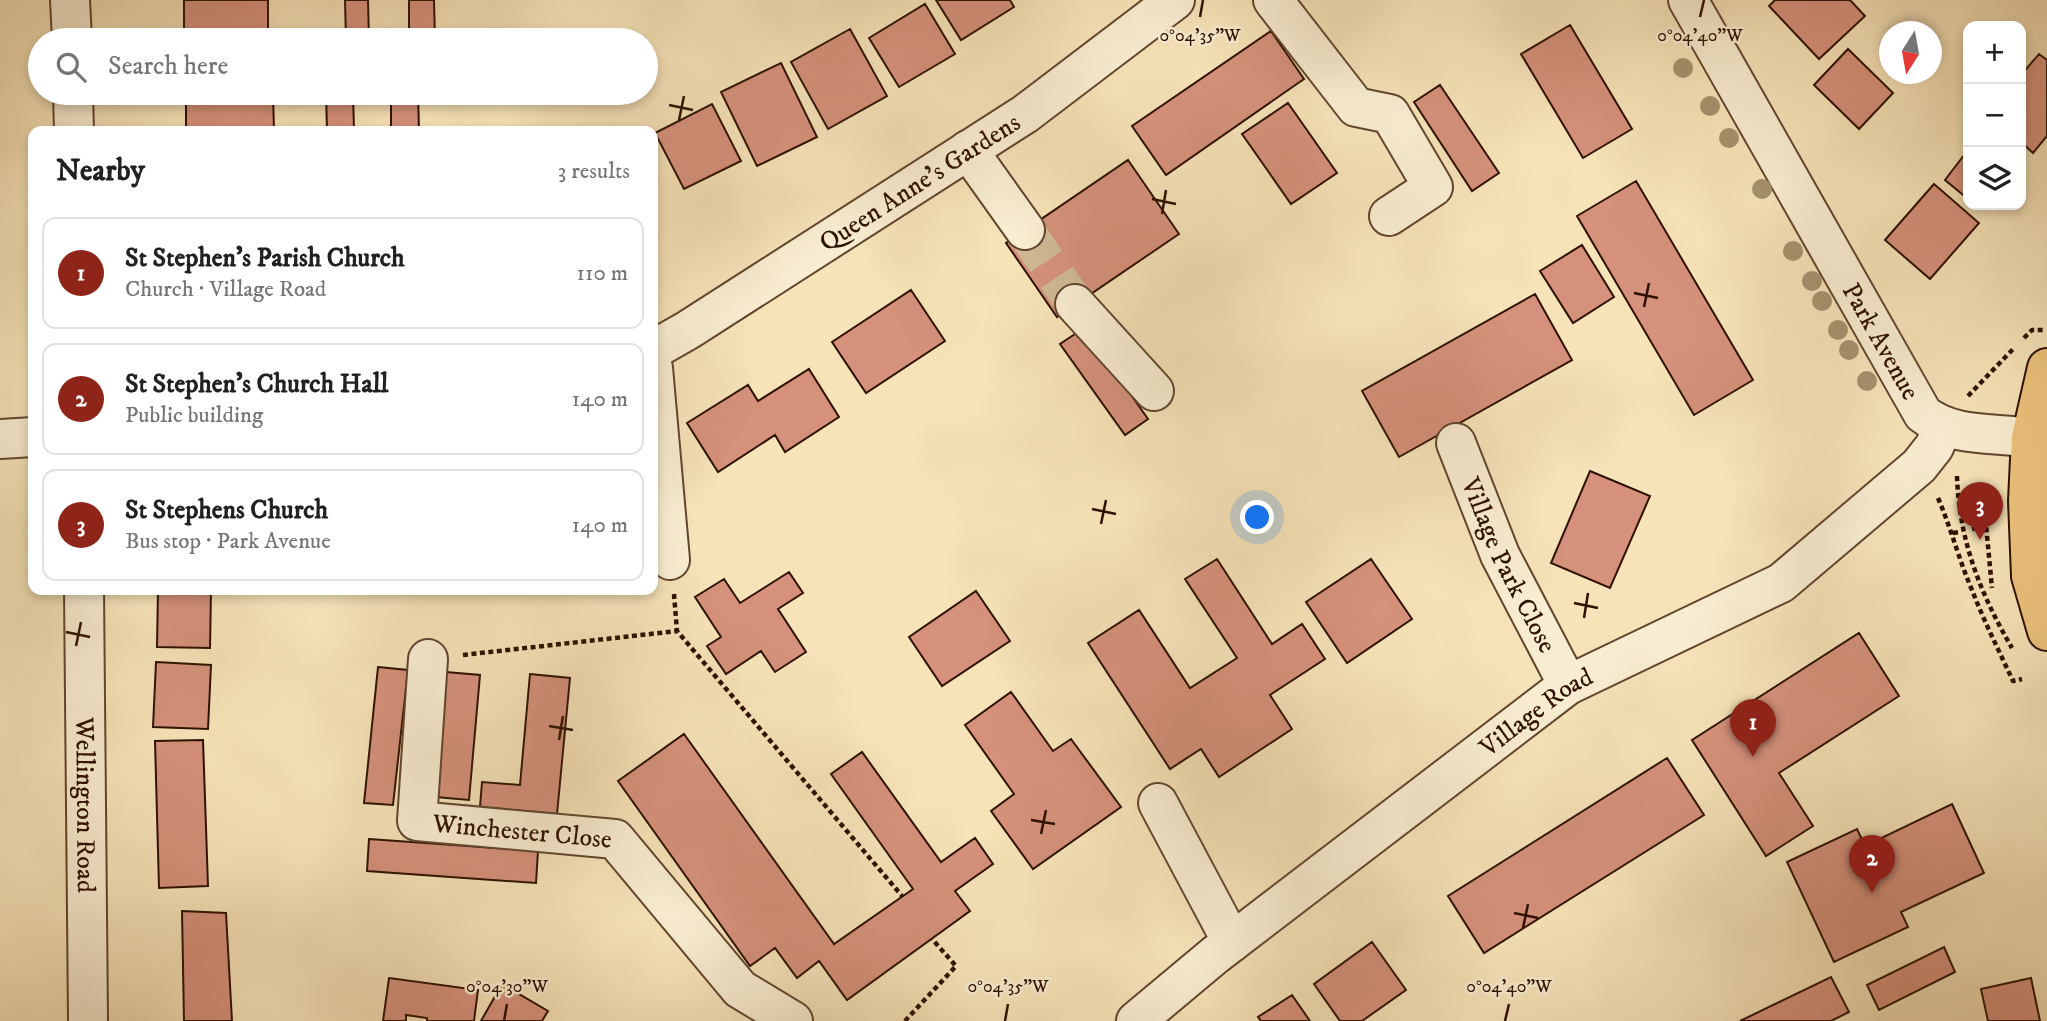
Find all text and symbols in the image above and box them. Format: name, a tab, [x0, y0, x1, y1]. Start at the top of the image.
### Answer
north arrow	[1879, 21, 1942, 84]
map controls	[1963, 21, 2026, 210]
button: +	[1963, 21, 2026, 84]
text: 0°04'35"W	[1159, 25, 1241, 47]
text: 0°04'40"W	[1657, 25, 1743, 47]
search box	[28, 28, 658, 105]
icon: search	[52, 48, 90, 86]
text: Search here	[108, 50, 228, 83]
button: −	[1963, 84, 2026, 147]
street label: Queen Anne's Gardens	[813, 106, 1027, 260]
button: layers	[1963, 147, 2026, 210]
text: Nearby	[56, 153, 145, 190]
text: 3 results	[558, 157, 630, 186]
text: St Stephen's Parish Church	[125, 242, 405, 275]
text: 1	[77, 259, 85, 288]
text: 110 m	[577, 259, 628, 288]
text: Church · Village Road	[125, 275, 326, 304]
street label: Park Avenue	[1834, 277, 1926, 406]
text: St Stephen's Church Hall	[125, 368, 388, 401]
text: 2	[75, 385, 87, 414]
text: 140 m	[572, 385, 628, 414]
text: Public building	[125, 401, 263, 430]
street label: Village Park Close	[1453, 472, 1563, 659]
pin: 3	[1957, 482, 2003, 540]
text: St Stephens Church	[125, 494, 328, 527]
your location	[1240, 500, 1274, 534]
text: 3	[77, 511, 85, 540]
text: 140 m	[572, 511, 628, 540]
text: Bus stop · Park Avenue	[125, 527, 331, 556]
street label: Village Road	[1473, 661, 1598, 765]
pin: 1	[1730, 699, 1776, 757]
street label: Wellington Road	[67, 716, 102, 893]
street label: Winchester Close	[430, 807, 613, 857]
pin: 2	[1849, 835, 1895, 893]
text: 0°04'30"W	[466, 976, 548, 998]
text: 0°04'35"W	[967, 976, 1049, 998]
text: 0°04'40"W	[1466, 976, 1552, 998]

